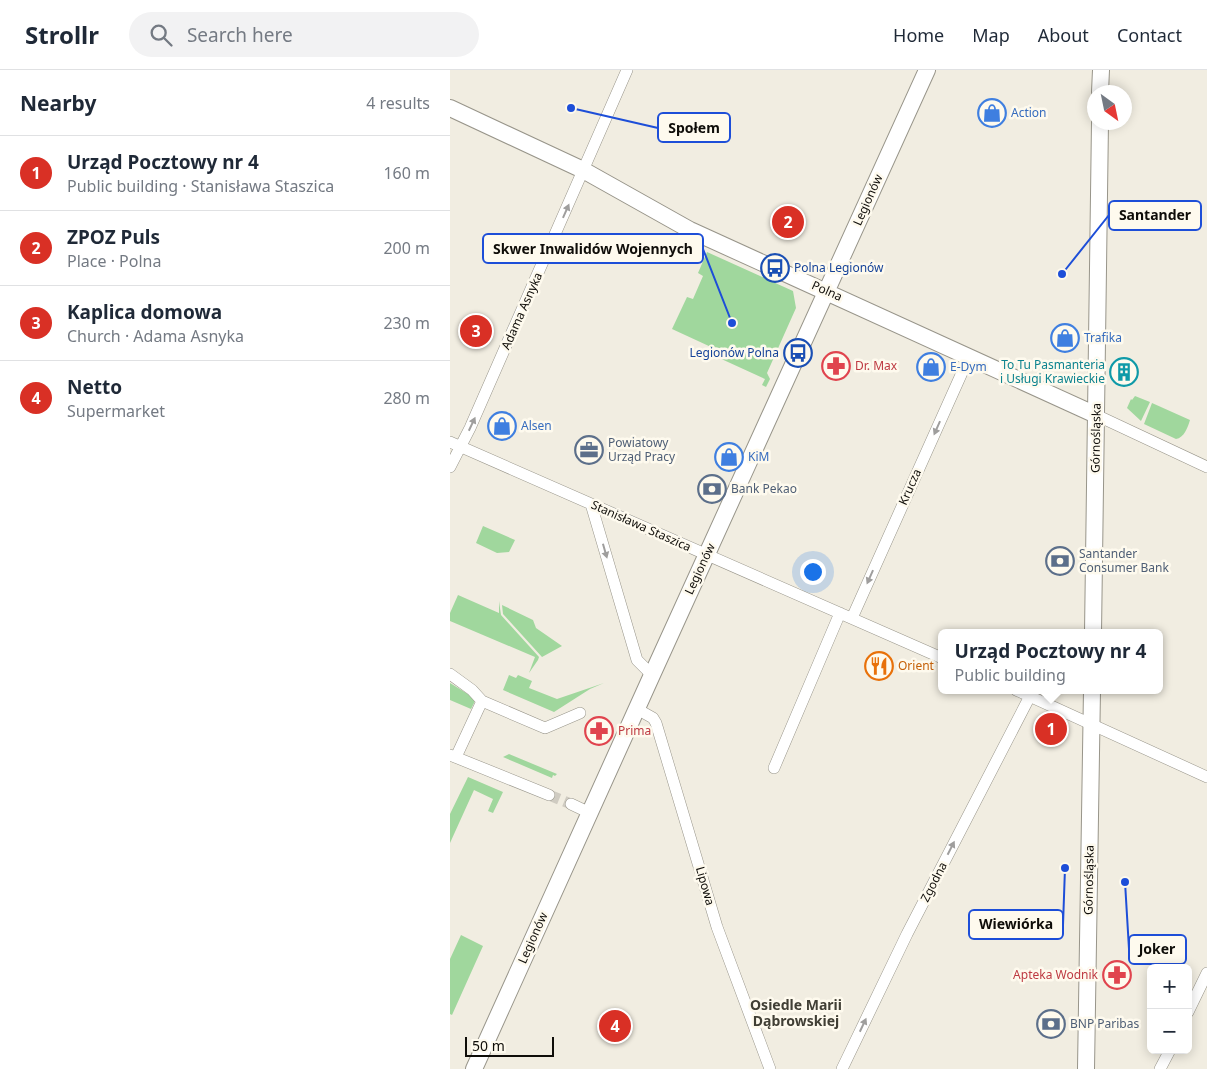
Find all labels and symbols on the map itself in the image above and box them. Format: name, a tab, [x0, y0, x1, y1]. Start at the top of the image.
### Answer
north arrow	[1087, 85, 1132, 130]
shop icon: Action	[977, 98, 1007, 128]
place label: Action	[1011, 104, 1047, 121]
callout: Społem	[658, 113, 730, 142]
text: Społem	[668, 118, 720, 137]
street label: Legionów	[849, 171, 887, 228]
callout: Santander	[1109, 201, 1201, 230]
pin: 2	[772, 203, 804, 241]
one-way arrow	[562, 204, 570, 218]
text: Santander	[1119, 205, 1192, 224]
callout: Skwer Inwalidów Wojennych	[483, 234, 703, 263]
text: Skwer Inwalidów Wojennych	[493, 239, 693, 258]
bus stop icon: Polna Legionów	[760, 253, 790, 283]
place label: Polna Legionów	[794, 259, 884, 276]
street label: Adama Asnyka	[497, 269, 546, 352]
street label: Polna	[809, 276, 845, 305]
pin: 3	[460, 312, 492, 350]
shop icon: Trafika	[1050, 323, 1080, 353]
place label: Trafika	[1084, 329, 1122, 346]
bus stop icon: Legionów Polna	[783, 338, 813, 368]
place label: Legionów Polna	[689, 344, 779, 361]
pharmacy icon: Dr. Max	[821, 351, 851, 381]
shop icon: E-Dym	[916, 352, 946, 382]
place label: To Tu Pasmanteria i Usługi Krawieckie	[1000, 356, 1105, 387]
place label: Dr. Max	[855, 357, 898, 374]
building icon: To Tu Pasmanteria i Usługi Krawieckie	[1109, 357, 1139, 387]
place label: E-Dym	[950, 358, 987, 375]
street label: Górnośląska	[1086, 403, 1105, 473]
shop icon: Alsen	[487, 411, 517, 441]
one-way arrow	[468, 417, 476, 431]
place label: Alsen	[521, 417, 552, 434]
one-way arrow	[932, 421, 940, 435]
place label: Powiatowy Urząd Pracy	[608, 434, 676, 465]
office icon: Powiatowy Urząd Pracy	[574, 435, 604, 465]
shop icon: KiM	[714, 442, 744, 472]
place label: KiM	[748, 448, 769, 465]
street label: Krucza	[894, 466, 925, 508]
bank icon: Bank Pekao	[697, 474, 727, 504]
place label: Bank Pekao	[731, 480, 797, 497]
street label: Stanisława Staszica	[589, 496, 694, 555]
street label: Legionów	[680, 540, 719, 597]
one-way arrow	[602, 544, 610, 559]
place label: Santander Consumer Bank	[1079, 545, 1169, 576]
bank icon: Santander Consumer Bank	[1045, 546, 1075, 576]
your location	[800, 559, 826, 585]
one-way arrow	[866, 570, 874, 584]
restaurant icon: Orient	[864, 651, 894, 681]
place label: Orient	[898, 657, 935, 674]
pin: 1	[1035, 710, 1067, 748]
pharmacy icon: Prima	[584, 716, 614, 746]
place label: Prima	[618, 722, 651, 739]
one-way arrow	[947, 841, 955, 855]
street label: Górnośląska	[1079, 845, 1098, 915]
street label: Zgodna	[916, 859, 951, 905]
street label: Lipowa	[692, 864, 719, 907]
street label: Legionów	[514, 909, 552, 966]
callout: Wiewiórka	[969, 910, 1063, 939]
text: Wiewiórka	[979, 914, 1053, 933]
callout: Joker	[1129, 935, 1186, 964]
text: Joker	[1137, 939, 1176, 958]
pharmacy icon: Apteka Wodnik	[1102, 960, 1132, 990]
place label: Apteka Wodnik	[1013, 966, 1099, 983]
district label: Osiedle Marii Dąbrowskiej	[750, 995, 842, 1030]
pin: 4	[599, 1007, 631, 1045]
bank icon: BNP Paribas	[1036, 1009, 1066, 1039]
place label: BNP Paribas	[1070, 1015, 1139, 1032]
one-way arrow	[859, 1018, 867, 1032]
scale bar	[465, 1034, 554, 1057]

